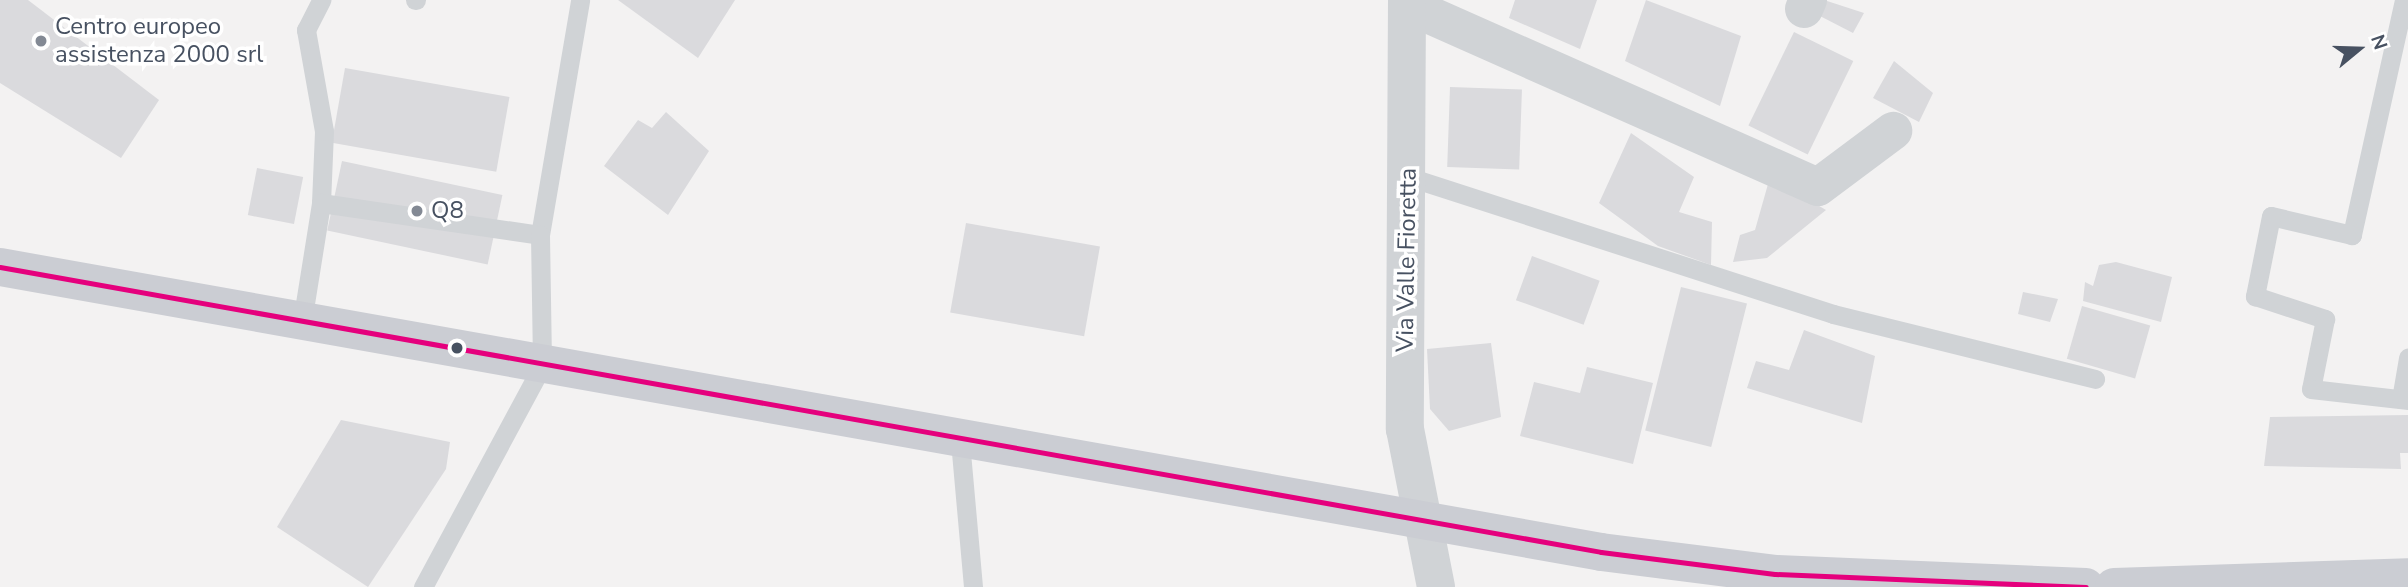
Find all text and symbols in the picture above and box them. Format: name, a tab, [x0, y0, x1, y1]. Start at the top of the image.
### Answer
place label: Centro europeo assistenza 2000 srl	[55, 13, 263, 69]
north arrow	[2324, 14, 2394, 84]
text: N	[2364, 31, 2393, 53]
marker: Centro europeo assistenza 2000 srl	[33, 33, 49, 49]
street label: Via Valle Fioretta	[1391, 168, 1423, 352]
place label: Q8	[431, 197, 464, 225]
marker: Q8	[409, 203, 425, 219]
unlabelled marker	[450, 341, 464, 355]

